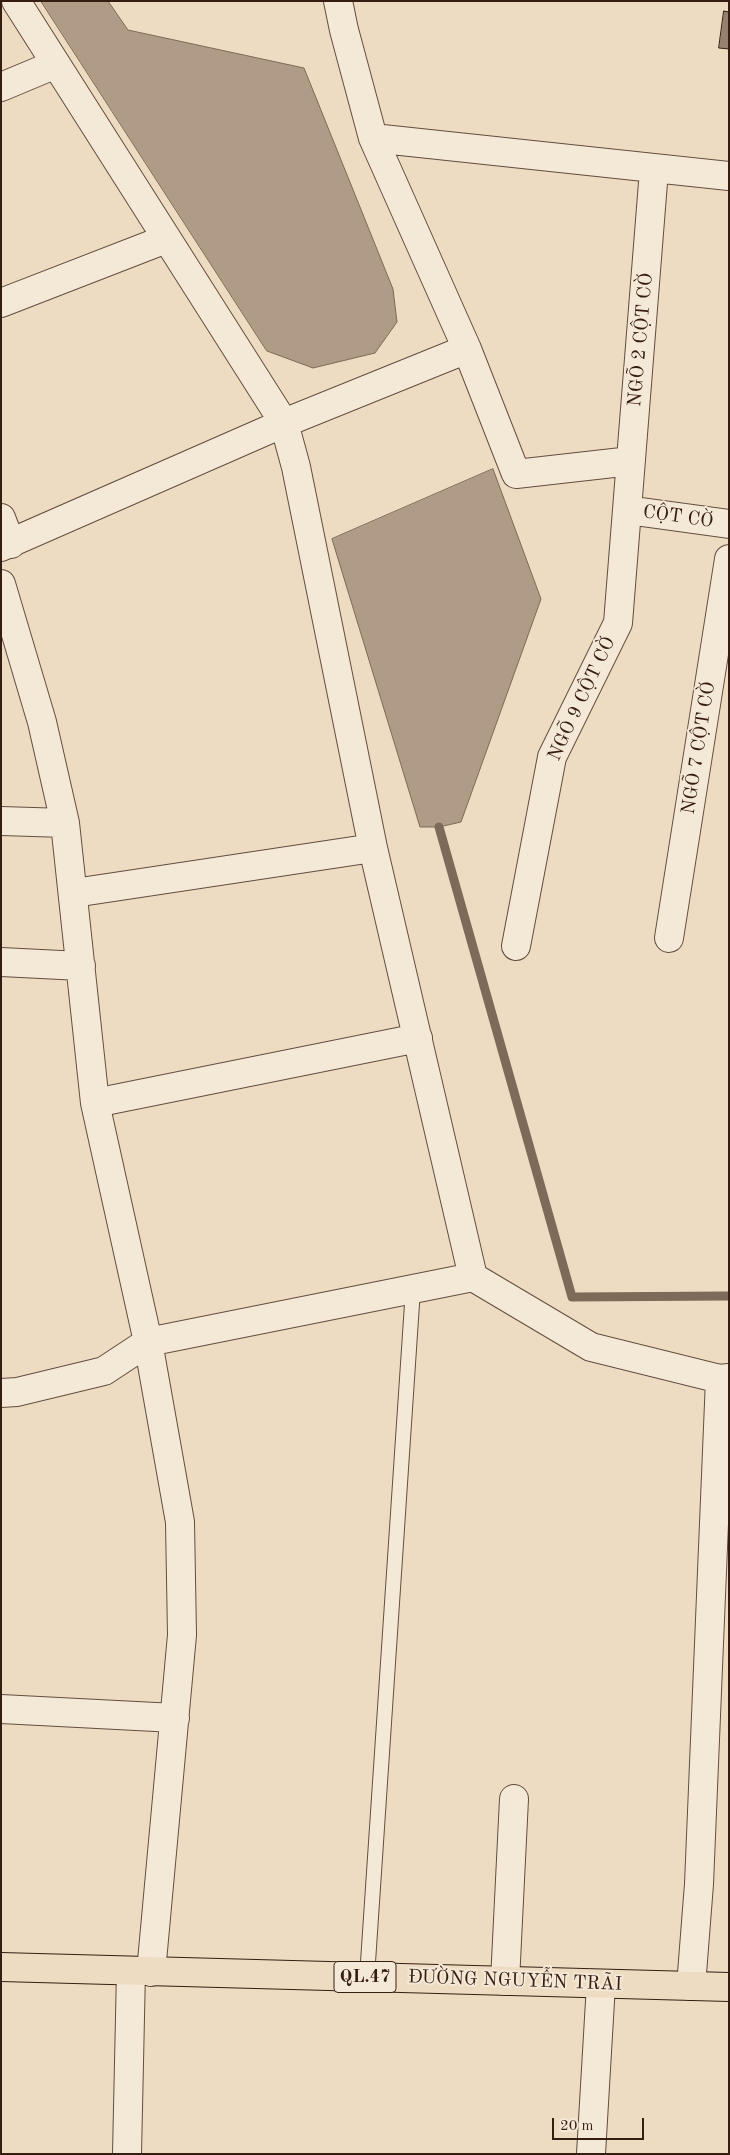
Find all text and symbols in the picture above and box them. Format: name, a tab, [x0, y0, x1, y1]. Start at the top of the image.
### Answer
street label: NGÕ 2 CỘT CỜ	[624, 272, 658, 408]
street label: CỘT CỜ	[641, 501, 715, 533]
street label: NGÕ 9 CỘT CỜ	[543, 633, 621, 765]
street label: NGÕ 7 CỘT CỜ	[677, 680, 721, 816]
road number: QL.47	[334, 1961, 396, 1992]
street label: ĐƯỜNG NGUYỄN TRÃI	[408, 1966, 622, 1996]
scale bar	[555, 2108, 648, 2140]
text: 20 m	[560, 2119, 594, 2134]

